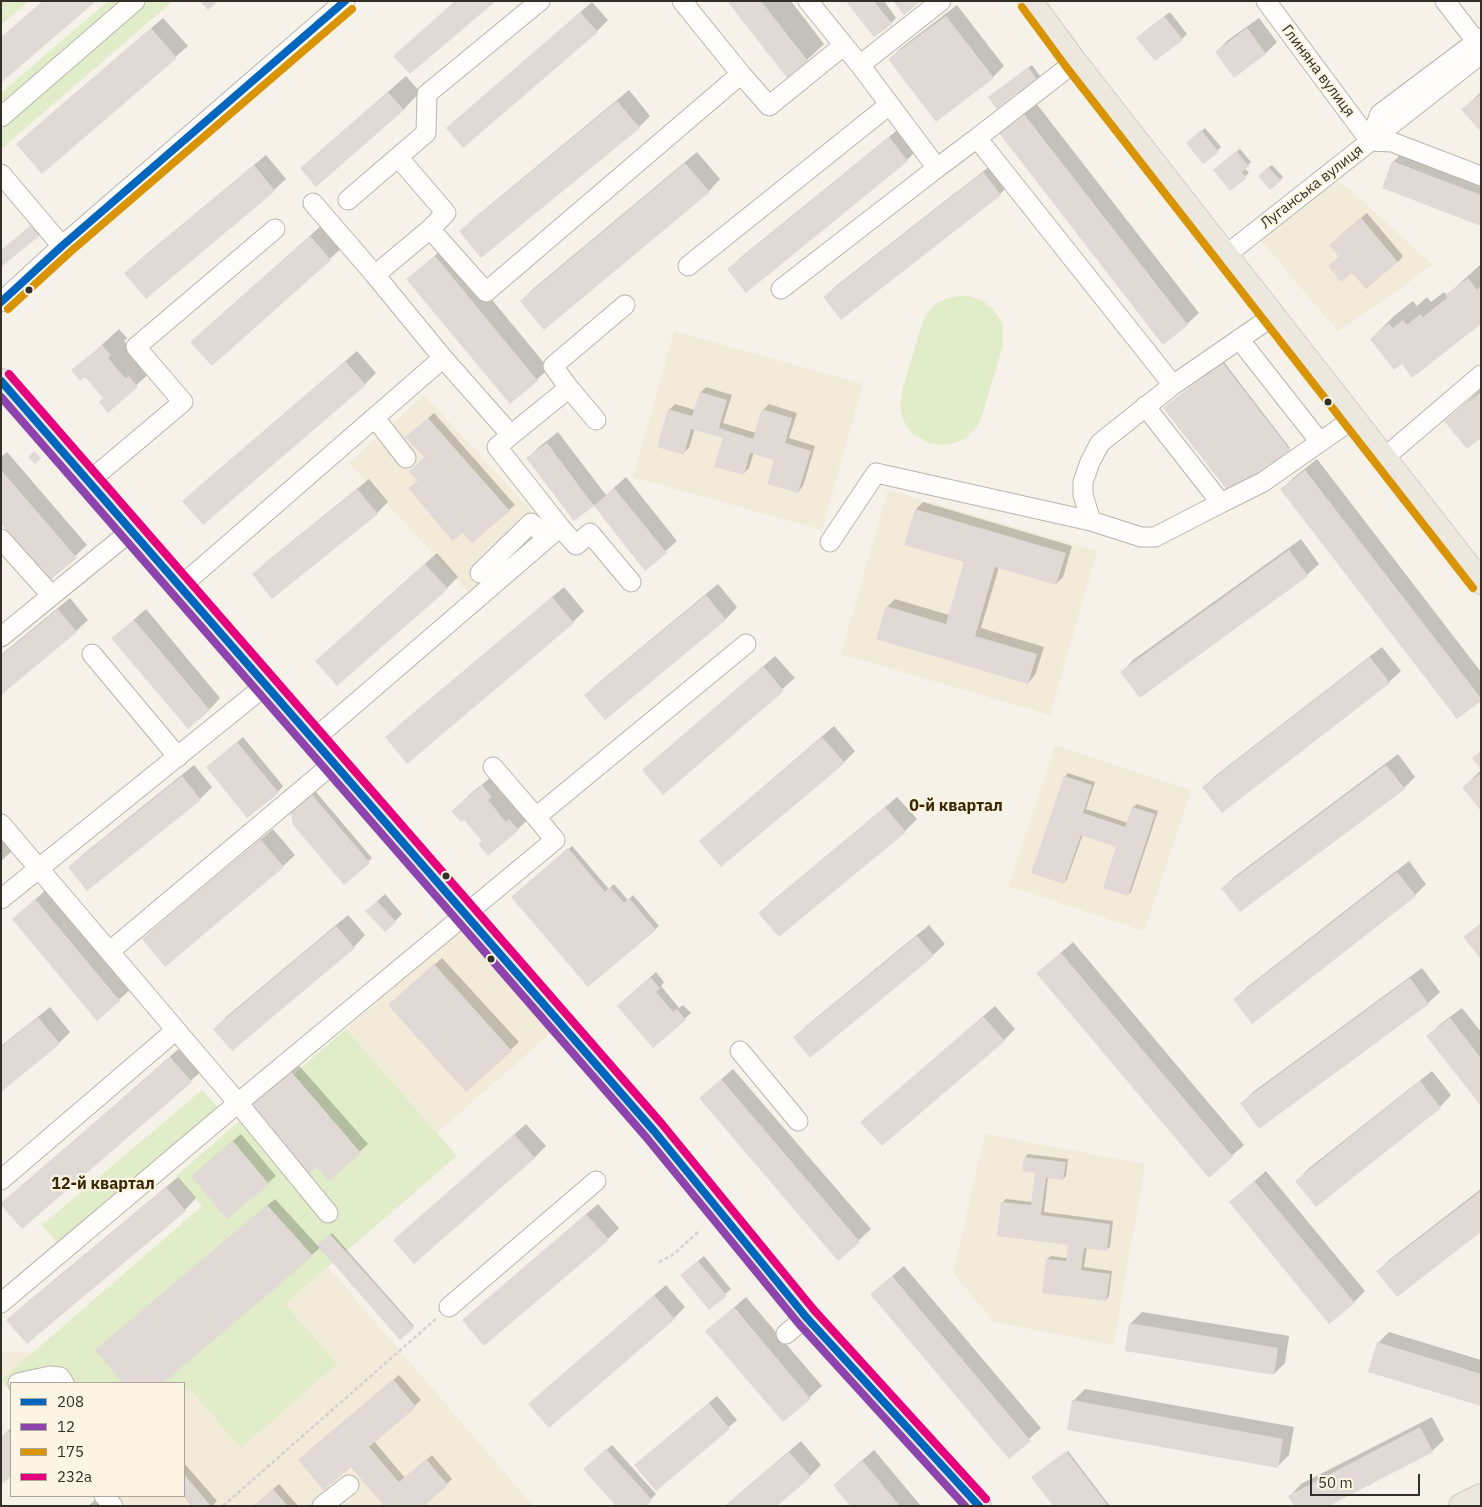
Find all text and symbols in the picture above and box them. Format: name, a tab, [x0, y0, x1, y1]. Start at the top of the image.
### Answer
street label: Глиняна вулиця	[1278, 21, 1358, 121]
street label: Луганська вулиця	[1257, 141, 1367, 233]
unlabelled marker	[24, 285, 34, 295]
unlabelled marker	[1323, 397, 1333, 407]
district label: 0-й квартал	[909, 796, 1003, 816]
unlabelled marker	[441, 871, 451, 881]
unlabelled marker	[486, 954, 496, 964]
district label: 12-й квартал	[51, 1174, 155, 1194]
legend	[10, 1382, 185, 1497]
text: 208	[57, 1392, 84, 1411]
text: 12	[57, 1417, 75, 1436]
text: 175	[57, 1442, 84, 1461]
scale bar	[1312, 1464, 1422, 1496]
text: 232а	[57, 1467, 92, 1486]
text: 50 m	[1318, 1473, 1353, 1492]

